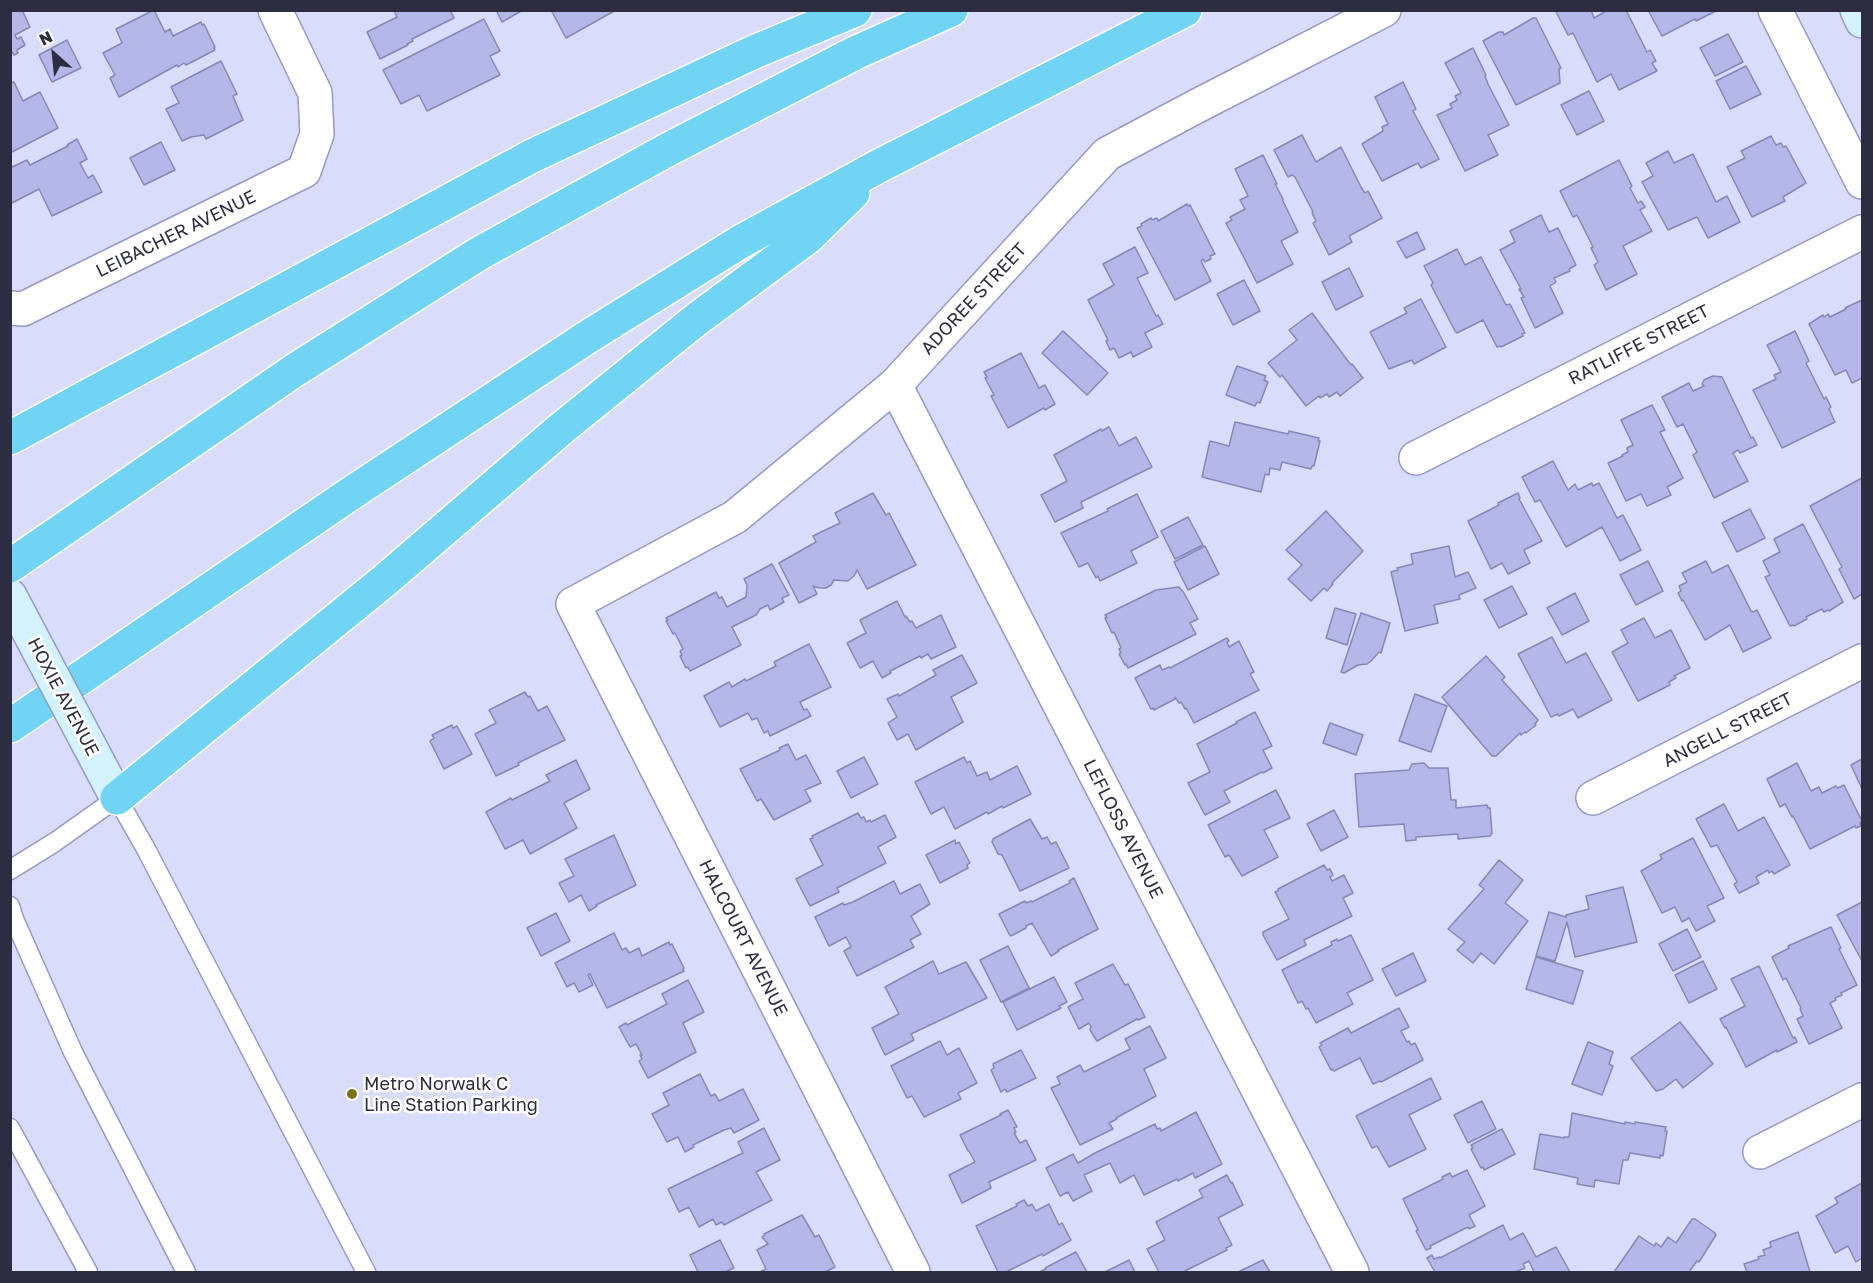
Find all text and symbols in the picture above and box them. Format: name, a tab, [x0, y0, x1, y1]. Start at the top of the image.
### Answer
north arrow	[24, 24, 84, 84]
text: N	[36, 26, 56, 50]
street label: LEIBACHER AVENUE	[93, 186, 259, 282]
street label: ADOREE STREET	[917, 239, 1031, 359]
street label: RATLIFFE STREET	[1565, 300, 1713, 390]
street label: HOXIE AVENUE	[23, 634, 103, 760]
street label: ANGELL STREET	[1660, 688, 1796, 772]
street label: LEFLOSS AVENUE	[1079, 756, 1167, 902]
street label: HALCOURT AVENUE	[694, 856, 792, 1020]
place label: Metro Norwalk C Line Station Parking	[364, 1073, 538, 1116]
marker: Metro Norwalk C Line Station Parking	[345, 1087, 359, 1101]

